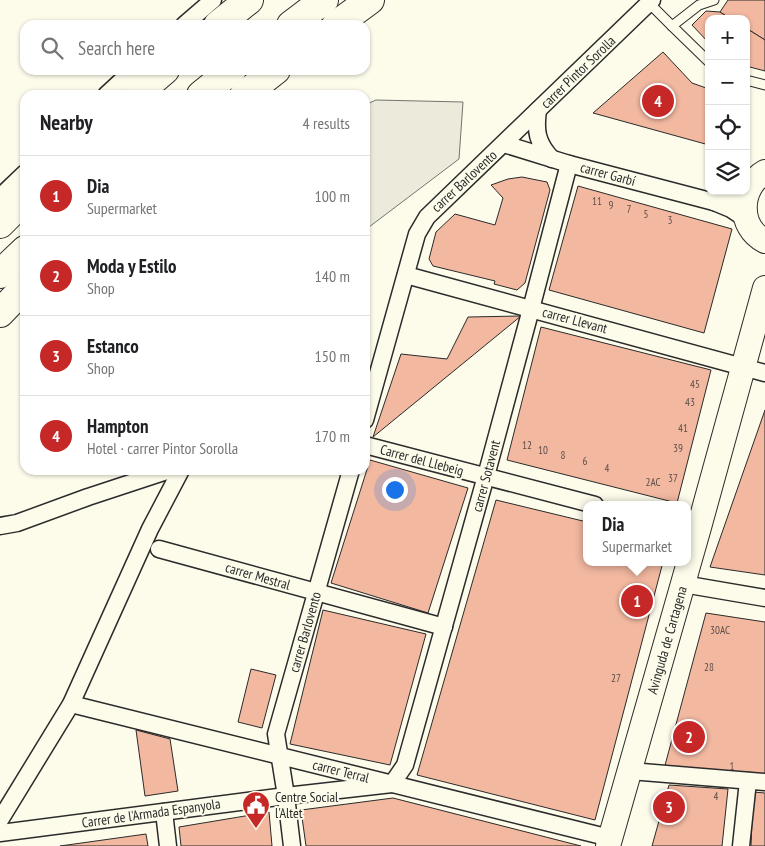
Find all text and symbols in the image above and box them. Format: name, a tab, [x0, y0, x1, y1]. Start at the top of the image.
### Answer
map controls	[705, 15, 750, 195]
button: +	[705, 15, 750, 60]
search box	[20, 20, 370, 75]
street label: carrer Pintor Sorolla	[537, 32, 619, 112]
icon: search	[38, 34, 66, 62]
text: Search here	[78, 36, 155, 60]
button: −	[705, 60, 750, 105]
pin: 4	[642, 82, 674, 120]
button: locate	[705, 105, 750, 150]
text: Nearby	[40, 109, 93, 136]
text: 4 results	[303, 113, 350, 133]
street label: carrer Barlovento	[427, 146, 501, 216]
button: layers	[705, 150, 750, 195]
street label: carrer Garbí	[578, 158, 638, 190]
text: Dia	[87, 174, 109, 198]
text: 1	[52, 186, 60, 206]
text: 100 m	[315, 186, 350, 206]
house number: 11	[592, 194, 602, 208]
text: Supermarket	[87, 198, 157, 218]
house number: 9	[609, 198, 614, 212]
house number: 7	[627, 202, 632, 216]
house number: 5	[644, 207, 649, 221]
house number: 3	[668, 213, 673, 227]
text: Moda y Estilo	[87, 254, 177, 278]
text: 2	[52, 266, 60, 286]
text: 140 m	[315, 266, 350, 286]
text: Shop	[87, 278, 115, 298]
street label: carrer Llevant	[541, 303, 610, 337]
text: Estanco	[87, 334, 139, 358]
text: 3	[52, 346, 60, 366]
text: 150 m	[315, 346, 350, 366]
text: Shop	[87, 358, 115, 378]
house number: 45	[690, 377, 700, 391]
house number: 43	[685, 395, 695, 409]
text: Hampton	[87, 414, 149, 438]
house number: 41	[678, 421, 688, 435]
text: 4	[52, 426, 60, 446]
text: 170 m	[315, 426, 350, 446]
text: Hotel · carrer Pintor Sorolla	[87, 438, 238, 458]
street label: carrer Sotavent	[468, 438, 504, 514]
house number: 12	[522, 438, 532, 452]
street label: Carrer del Llebeig	[378, 440, 466, 480]
house number: 39	[673, 441, 683, 455]
house number: 10	[538, 443, 548, 457]
house number: 8	[561, 448, 566, 462]
house number: 6	[583, 454, 588, 468]
house number: 4	[605, 461, 610, 475]
house number: 37	[668, 471, 678, 485]
house number: 2AC	[646, 475, 660, 489]
your location	[382, 477, 408, 503]
popup	[583, 501, 691, 566]
text: Dia	[602, 512, 624, 536]
text: Supermarket	[602, 536, 672, 556]
street label: carrer Mestral	[223, 558, 293, 594]
pin: 1	[621, 582, 653, 620]
street label: Avinguda de Cartagena	[643, 584, 691, 696]
street label: carrer Barlovento	[285, 590, 325, 674]
house number: 30AC	[710, 623, 730, 637]
house number: 28	[704, 660, 714, 674]
house number: 27	[611, 671, 621, 685]
pin: 2	[673, 718, 705, 756]
street label: carrer Terral	[311, 755, 372, 787]
house number: 1	[730, 759, 735, 773]
place label: Centre Social l'Altet	[275, 788, 339, 822]
pin: 3	[653, 788, 685, 826]
house number: 4	[714, 789, 719, 803]
public building icon: Centre Social l'Altet	[241, 790, 271, 829]
street label: Carrer de l'Armada Espanyola	[80, 794, 222, 832]

